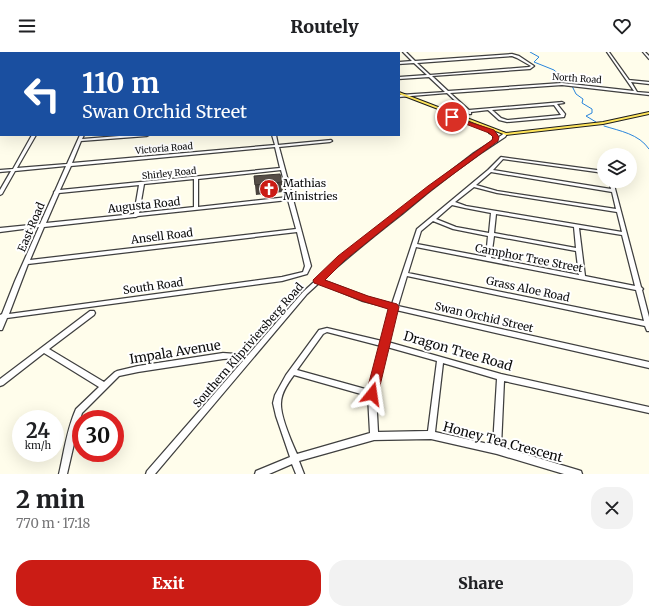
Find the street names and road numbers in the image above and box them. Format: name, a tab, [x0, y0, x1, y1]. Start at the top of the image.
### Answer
street label: North Road	[552, 71, 603, 85]
street label: Victoria Road	[134, 140, 194, 156]
street label: Shirley Road	[141, 165, 197, 181]
street label: Augusta Road	[106, 194, 181, 216]
street label: East Road	[14, 200, 48, 254]
street label: Ansell Road	[129, 225, 194, 247]
street label: Camphor Tree Street	[474, 241, 585, 275]
street label: Grass Aloe Road	[485, 273, 571, 305]
street label: South Road	[122, 275, 184, 297]
street label: Southern Klipriviersberg Road	[190, 279, 306, 410]
street label: Swan Orchid Street	[433, 299, 535, 335]
street label: Dragon Tree Road	[402, 327, 515, 375]
street label: Impala Avenue	[128, 336, 222, 368]
street label: Honey Tea Crescent	[441, 418, 565, 466]

